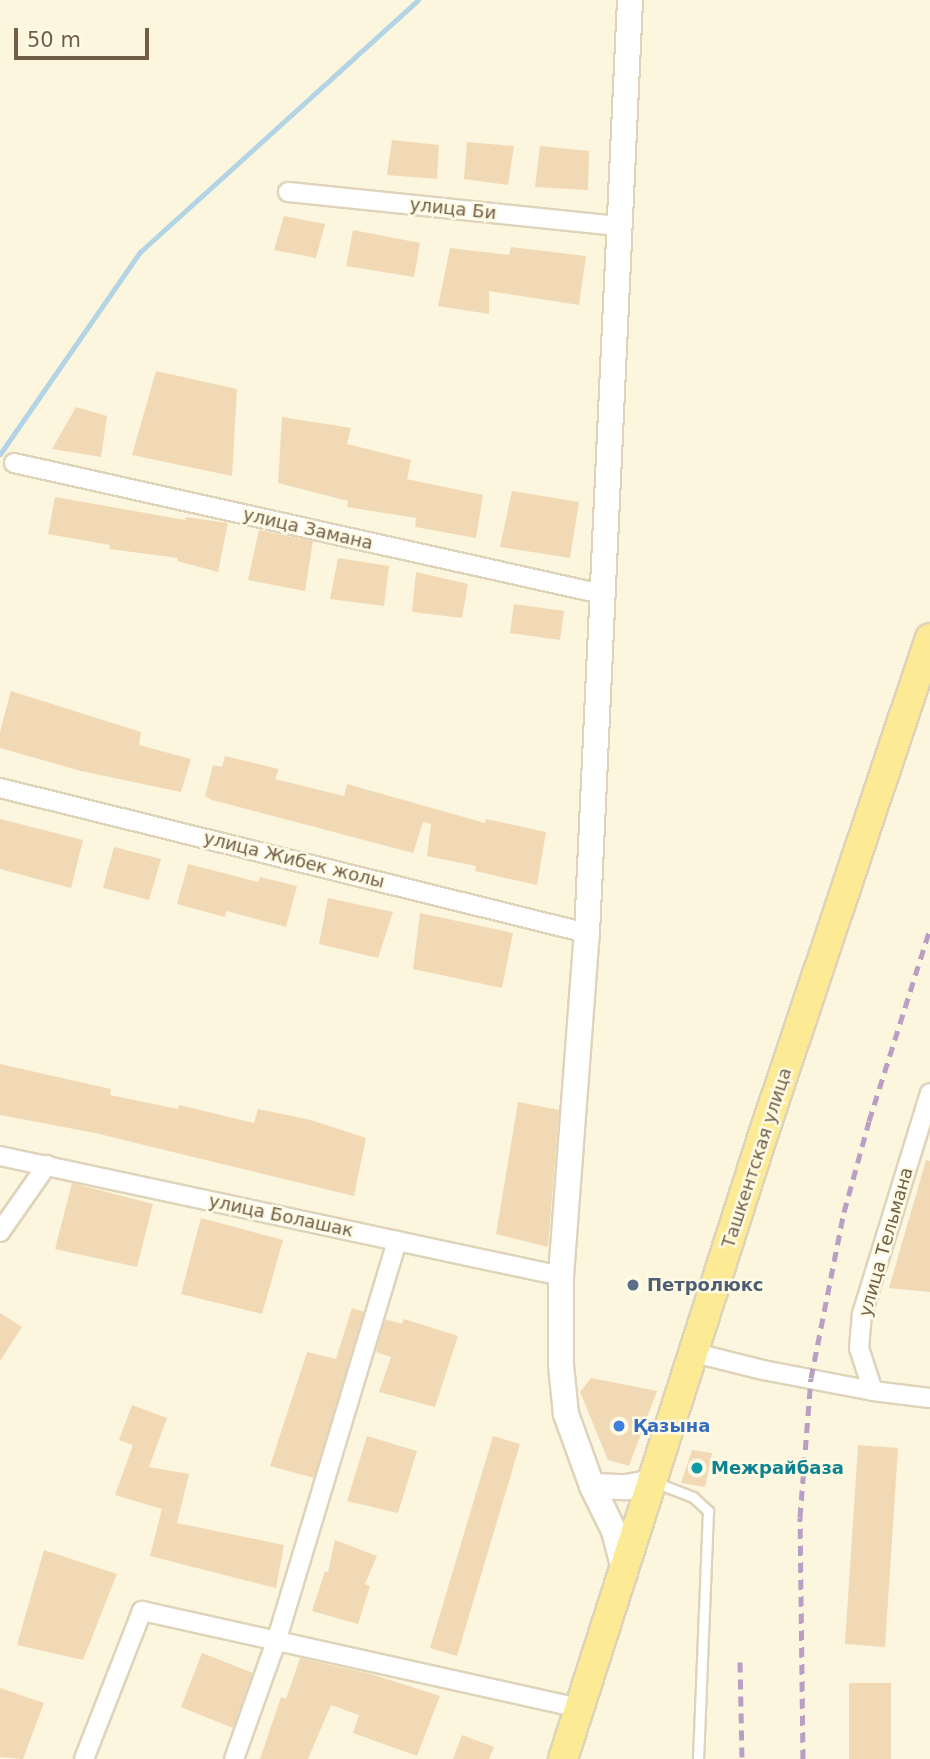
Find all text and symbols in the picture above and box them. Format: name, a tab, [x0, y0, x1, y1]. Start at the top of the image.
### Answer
scale bar	[18, 14, 152, 58]
text: 50 m	[27, 28, 81, 52]
street label: улица Би	[409, 194, 497, 224]
street label: улица Замана	[241, 504, 375, 554]
street label: улица Жибек жолы	[201, 827, 387, 893]
street label: Ташкентская улица	[718, 1065, 796, 1251]
street label: улица Тельмана	[854, 1165, 918, 1319]
street label: улица Болашак	[207, 1190, 355, 1242]
place label: Петролюкс	[647, 1274, 764, 1296]
marker: Петролюкс	[625, 1277, 641, 1293]
place label: Қазына	[633, 1415, 710, 1437]
marker: Қазына	[611, 1418, 627, 1434]
place label: Межрайбаза	[711, 1457, 844, 1479]
marker: Межрайбаза	[689, 1460, 705, 1476]

